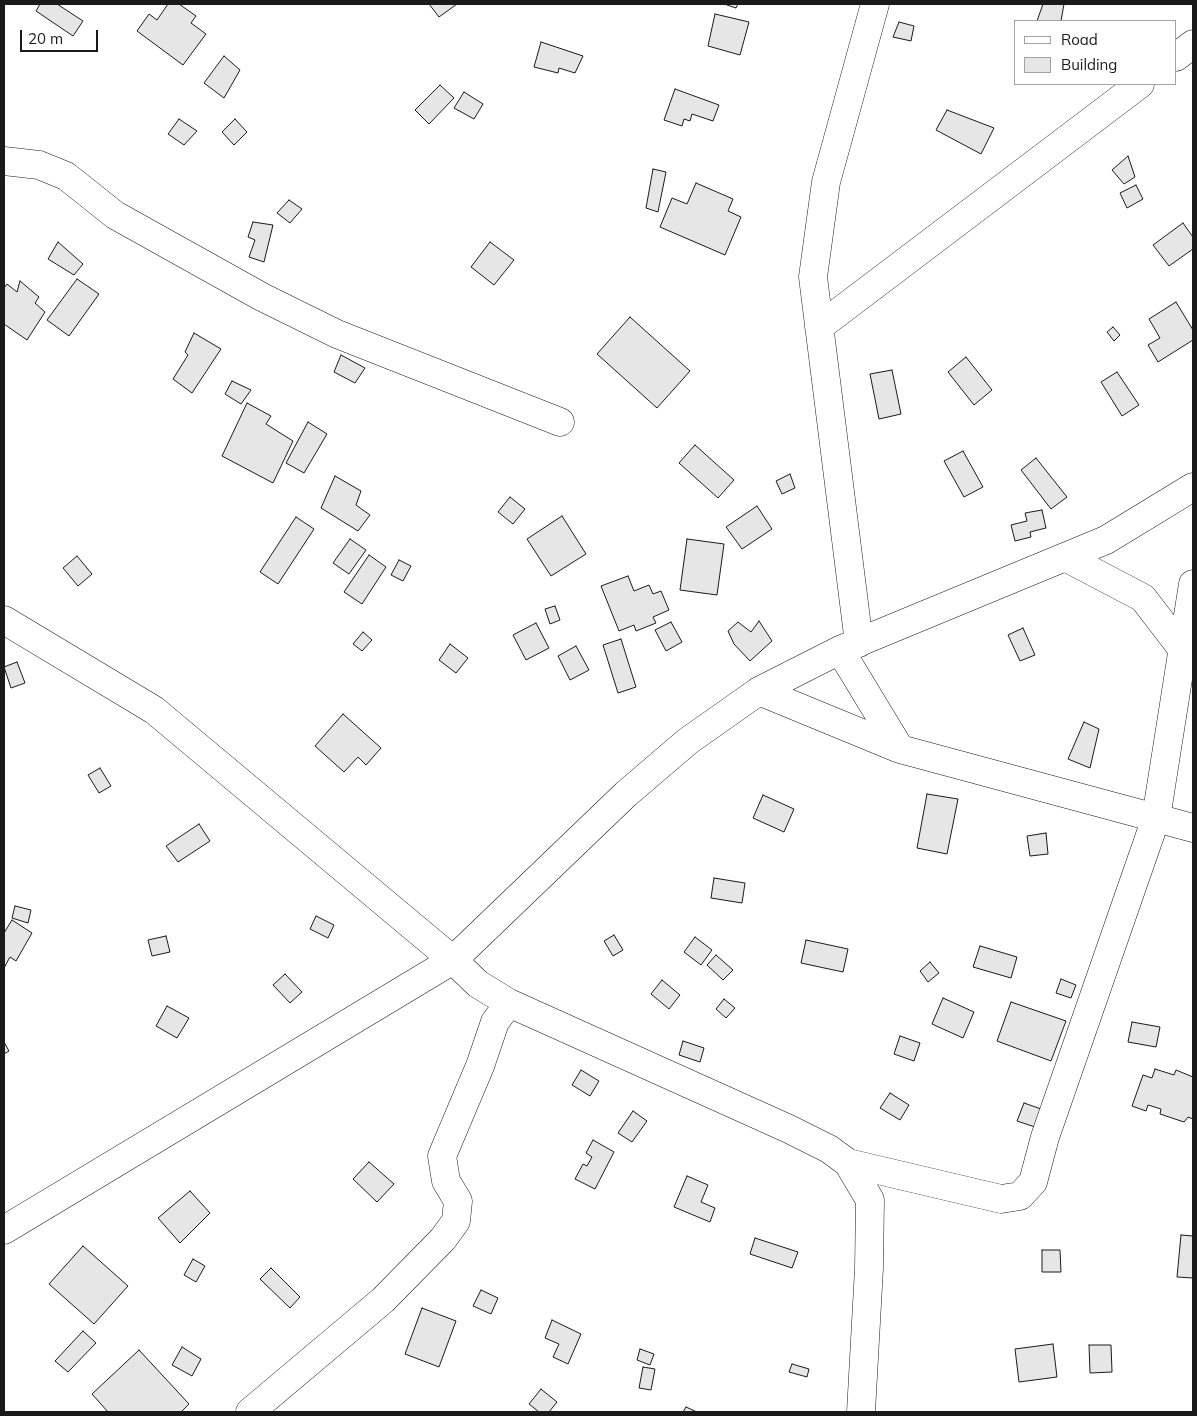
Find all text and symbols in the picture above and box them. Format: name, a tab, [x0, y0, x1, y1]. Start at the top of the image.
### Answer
scale bar	[22, 20, 100, 52]
legend	[1014, 20, 1177, 85]
text: 20 m	[28, 29, 63, 48]
text: Road	[1061, 30, 1098, 49]
text: Building	[1061, 55, 1117, 74]

